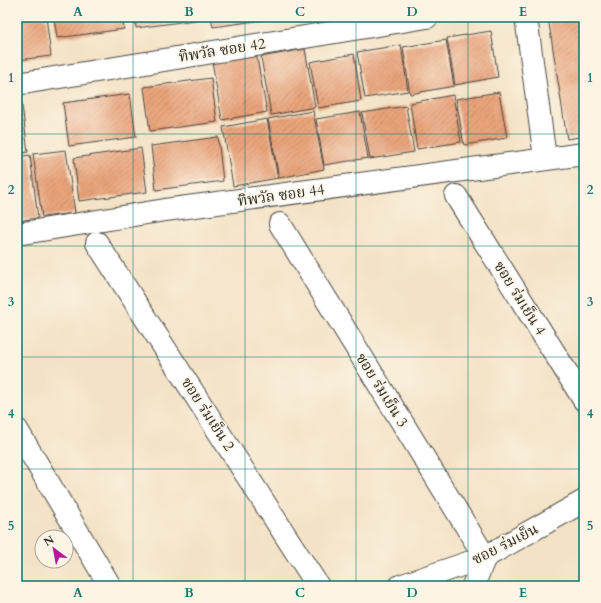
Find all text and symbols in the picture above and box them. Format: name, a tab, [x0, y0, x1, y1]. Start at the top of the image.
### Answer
text: A	[73, 3, 83, 21]
text: B	[184, 3, 194, 21]
text: C	[295, 3, 305, 21]
text: D	[406, 3, 418, 21]
text: E	[519, 3, 527, 21]
street label: ทิพวัล ซอย 42	[177, 33, 267, 67]
text: 1	[8, 69, 14, 87]
text: 1	[587, 69, 593, 87]
street label: ทิพวัล ซอย 44	[236, 179, 326, 211]
text: 2	[8, 181, 15, 199]
text: 2	[587, 181, 594, 199]
street label: ซอย ร่มเย็น 4	[489, 257, 551, 339]
text: 3	[8, 293, 15, 311]
text: 3	[587, 293, 594, 311]
street label: ซอย ร่มเย็น 3	[351, 349, 413, 431]
street label: ซอย ร่มเย็น 2	[177, 373, 239, 455]
text: 4	[8, 405, 15, 423]
text: 4	[587, 405, 594, 423]
text: 5	[8, 517, 14, 535]
text: 5	[587, 517, 593, 535]
street label: ซอย ร่มเย็น	[468, 519, 542, 569]
north arrow	[34, 529, 74, 569]
text: N	[41, 532, 57, 550]
text: A	[73, 584, 83, 602]
text: B	[184, 584, 194, 602]
text: C	[295, 584, 305, 602]
text: D	[406, 584, 418, 602]
text: E	[519, 584, 527, 602]

